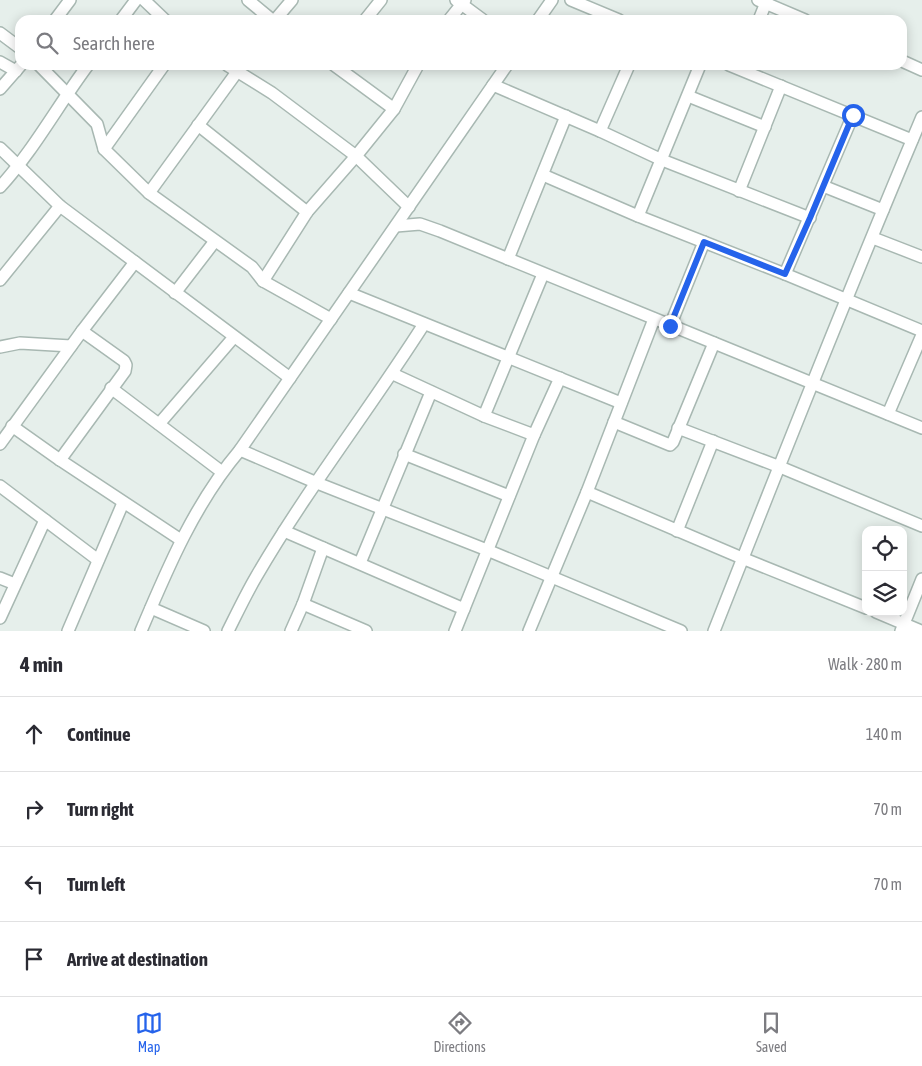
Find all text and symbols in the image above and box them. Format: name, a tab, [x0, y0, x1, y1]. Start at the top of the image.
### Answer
search box	[15, 15, 907, 70]
icon: search	[33, 29, 61, 57]
text: Search here	[73, 32, 155, 54]
route start	[842, 104, 865, 127]
route end	[659, 315, 682, 338]
map controls	[862, 526, 907, 616]
button: locate	[862, 526, 907, 571]
button: layers	[862, 571, 907, 616]
text: 4 min	[20, 652, 63, 676]
text: Walk · 280 m	[828, 655, 902, 673]
icon: ahead	[20, 720, 48, 748]
text: Continue	[67, 723, 131, 745]
text: 140 m	[866, 725, 902, 743]
icon: right	[20, 795, 48, 823]
text: Turn right	[67, 798, 134, 820]
text: 70 m	[873, 800, 902, 818]
icon: left	[20, 870, 48, 898]
text: Turn left	[67, 873, 125, 895]
text: 70 m	[873, 875, 902, 893]
icon: arrive	[20, 945, 48, 973]
text: Arrive at destination	[67, 948, 208, 970]
tab: Map	[135, 1009, 163, 1055]
tab: Directions	[433, 1009, 486, 1055]
tab: Saved	[756, 1009, 787, 1055]

